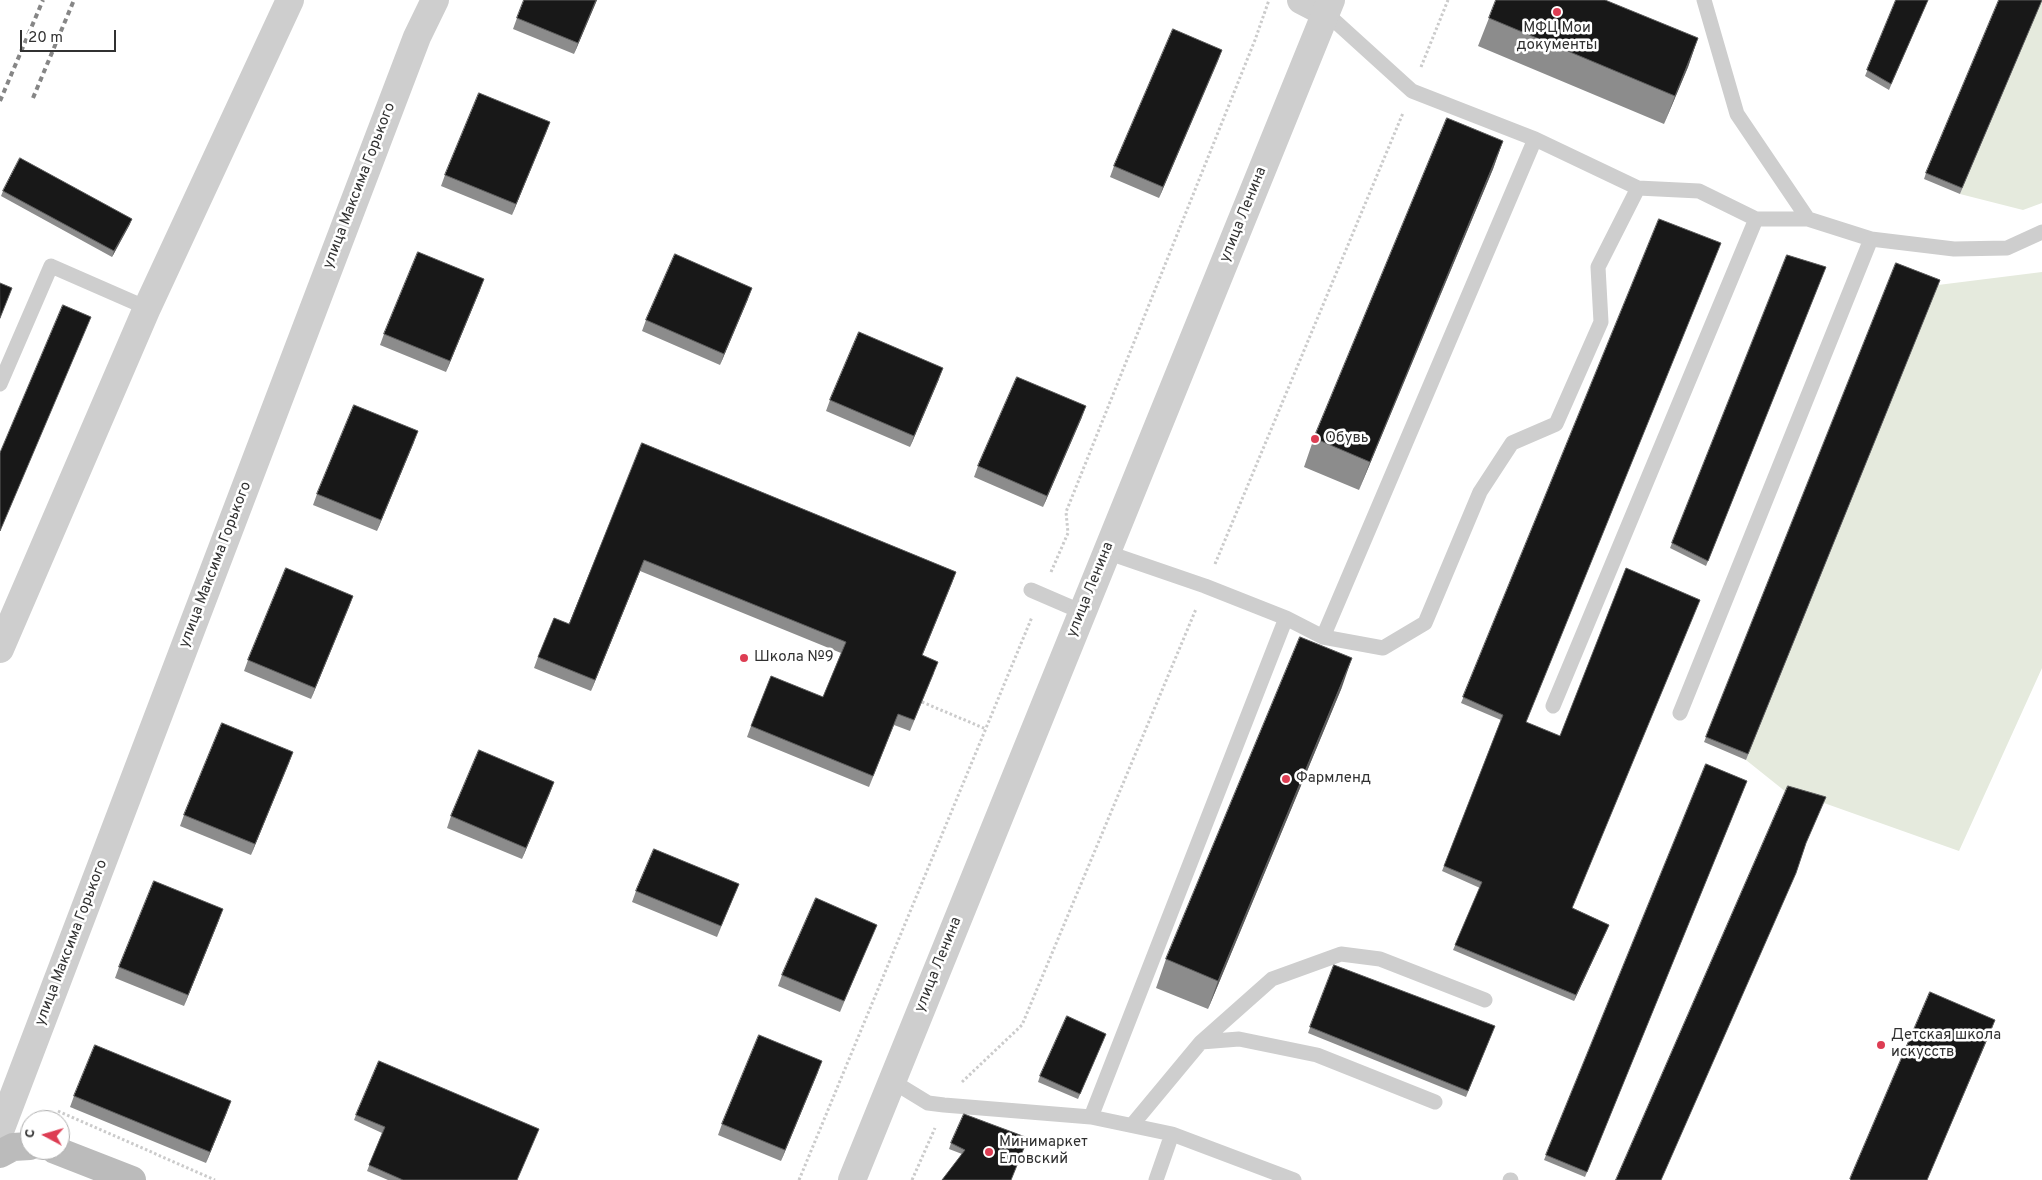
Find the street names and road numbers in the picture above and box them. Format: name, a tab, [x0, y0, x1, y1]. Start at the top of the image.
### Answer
street label: улица Максима Горького	[320, 100, 400, 272]
street label: улица Ленина	[1217, 165, 1271, 265]
street label: улица Максима Горького	[176, 479, 256, 651]
street label: улица Ленина	[1064, 540, 1118, 640]
street label: улица Максима Горького	[32, 857, 112, 1029]
street label: улица Ленина	[912, 915, 966, 1015]

